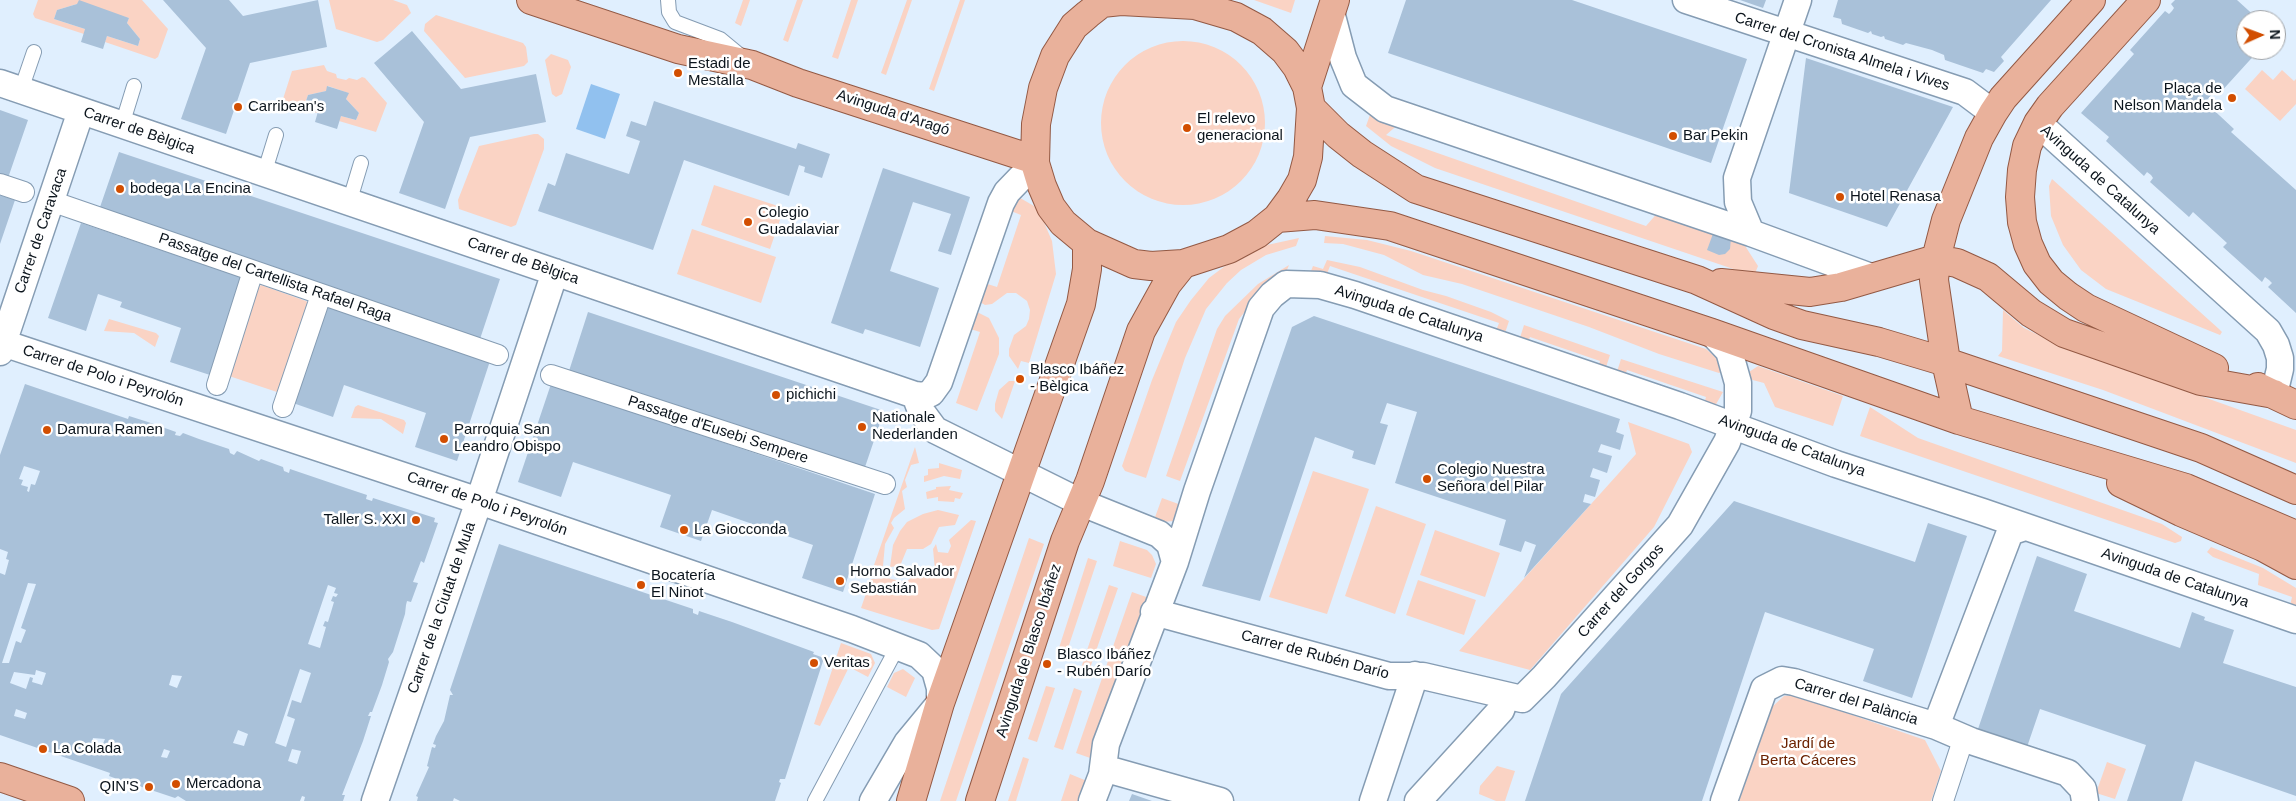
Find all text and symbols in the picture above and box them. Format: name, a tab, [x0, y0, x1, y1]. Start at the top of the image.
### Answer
street label: Carrer del Cronista Almela i Vives	[1732, 9, 1952, 95]
north arrow	[2236, 10, 2286, 60]
text: N	[2267, 29, 2283, 40]
place label: Estadi de Mestalla	[688, 55, 751, 90]
marker: Estadi de Mestalla	[672, 67, 684, 79]
place label: Plaça de Nelson Mandela	[2114, 80, 2222, 115]
street label: Avinguda d'Aragó	[834, 86, 952, 140]
marker: Plaça de Nelson Mandela	[2226, 92, 2238, 104]
place label: Carribean's	[248, 98, 324, 116]
marker: Carribean's	[232, 101, 244, 113]
street label: Carrer de Bèlgica	[81, 103, 197, 159]
place label: El relevo generacional	[1197, 110, 1283, 145]
marker: El relevo generacional	[1181, 122, 1193, 134]
street label: Avinguda de Catalunya	[2036, 122, 2164, 238]
place label: Bar Pekin	[1683, 127, 1748, 145]
marker: Bar Pekin	[1667, 130, 1679, 142]
street label: Carrer de Caravaca	[11, 166, 71, 296]
place label: bodega La Encina	[130, 180, 251, 198]
marker: bodega La Encina	[114, 183, 126, 195]
place label: Hotel Renasa	[1850, 188, 1941, 206]
marker: Hotel Renasa	[1834, 191, 1846, 203]
place label: Colegio Guadalaviar	[758, 204, 839, 239]
marker: Colegio Guadalaviar	[742, 216, 754, 228]
street label: Passatge del Cartellista Rafael Raga	[156, 230, 394, 326]
street label: Carrer de Bèlgica	[465, 233, 581, 289]
street label: Avinguda de Catalunya	[1333, 282, 1485, 346]
street label: Carrer de Polo i Peyrolón	[20, 341, 186, 411]
place label: Blasco Ibáñez - Bèlgica	[1030, 361, 1124, 396]
marker: Blasco Ibáñez - Bèlgica	[1014, 373, 1026, 385]
place label: pichichi	[786, 386, 836, 404]
marker: pichichi	[770, 389, 782, 401]
street label: Passatge d'Eusebi Sempere	[625, 392, 811, 468]
place label: Nationale Nederlanden	[872, 409, 958, 444]
street label: Avinguda de Catalunya	[1716, 411, 1868, 481]
place label: Damura Ramen	[57, 421, 163, 439]
place label: Parroquia San Leandro Obispo	[454, 421, 561, 456]
marker: Nationale Nederlanden	[856, 421, 868, 433]
marker: Damura Ramen	[41, 424, 53, 436]
marker: Parroquia San Leandro Obispo	[438, 433, 450, 445]
place label: Colegio Nuestra Señora del Pilar	[1437, 461, 1545, 496]
street label: Carrer de Polo i Peyrolón	[404, 468, 570, 540]
marker: Colegio Nuestra Señora del Pilar	[1421, 473, 1433, 485]
place label: Taller S. XXI	[323, 511, 406, 529]
marker: Taller S. XXI	[410, 514, 422, 526]
street label: Carrer de la Ciutat de Mula	[404, 520, 480, 696]
place label: La Giocconda	[694, 521, 787, 539]
marker: La Giocconda	[678, 524, 690, 536]
street label: Carrer del Gorgos	[1574, 540, 1668, 642]
street label: Avinguda de Catalunya	[2099, 544, 2251, 612]
street label: Avinguda de Blasco Ibáñez	[992, 562, 1066, 740]
place label: Horno Salvador Sebastián	[850, 563, 954, 598]
place label: Bocatería El Ninot	[651, 567, 715, 602]
marker: Horno Salvador Sebastián	[834, 575, 846, 587]
marker: Bocatería El Ninot	[635, 579, 647, 591]
street label: Carrer de Rubén Darío	[1239, 627, 1391, 683]
place label: Blasco Ibáñez - Rubén Darío	[1057, 646, 1151, 681]
place label: Veritas	[824, 654, 870, 672]
marker: Veritas	[808, 657, 820, 669]
marker: Blasco Ibáñez - Rubén Darío	[1041, 658, 1053, 670]
street label: Carrer del Palància	[1792, 675, 1920, 729]
park label: Jardí de Berta Cáceres	[1760, 735, 1856, 770]
place label: La Colada	[53, 740, 121, 758]
marker: La Colada	[37, 743, 49, 755]
place label: Mercadona	[186, 775, 261, 793]
place label: QIN'S	[99, 778, 139, 796]
marker: Mercadona	[170, 778, 182, 790]
marker: QIN'S	[143, 781, 155, 793]

